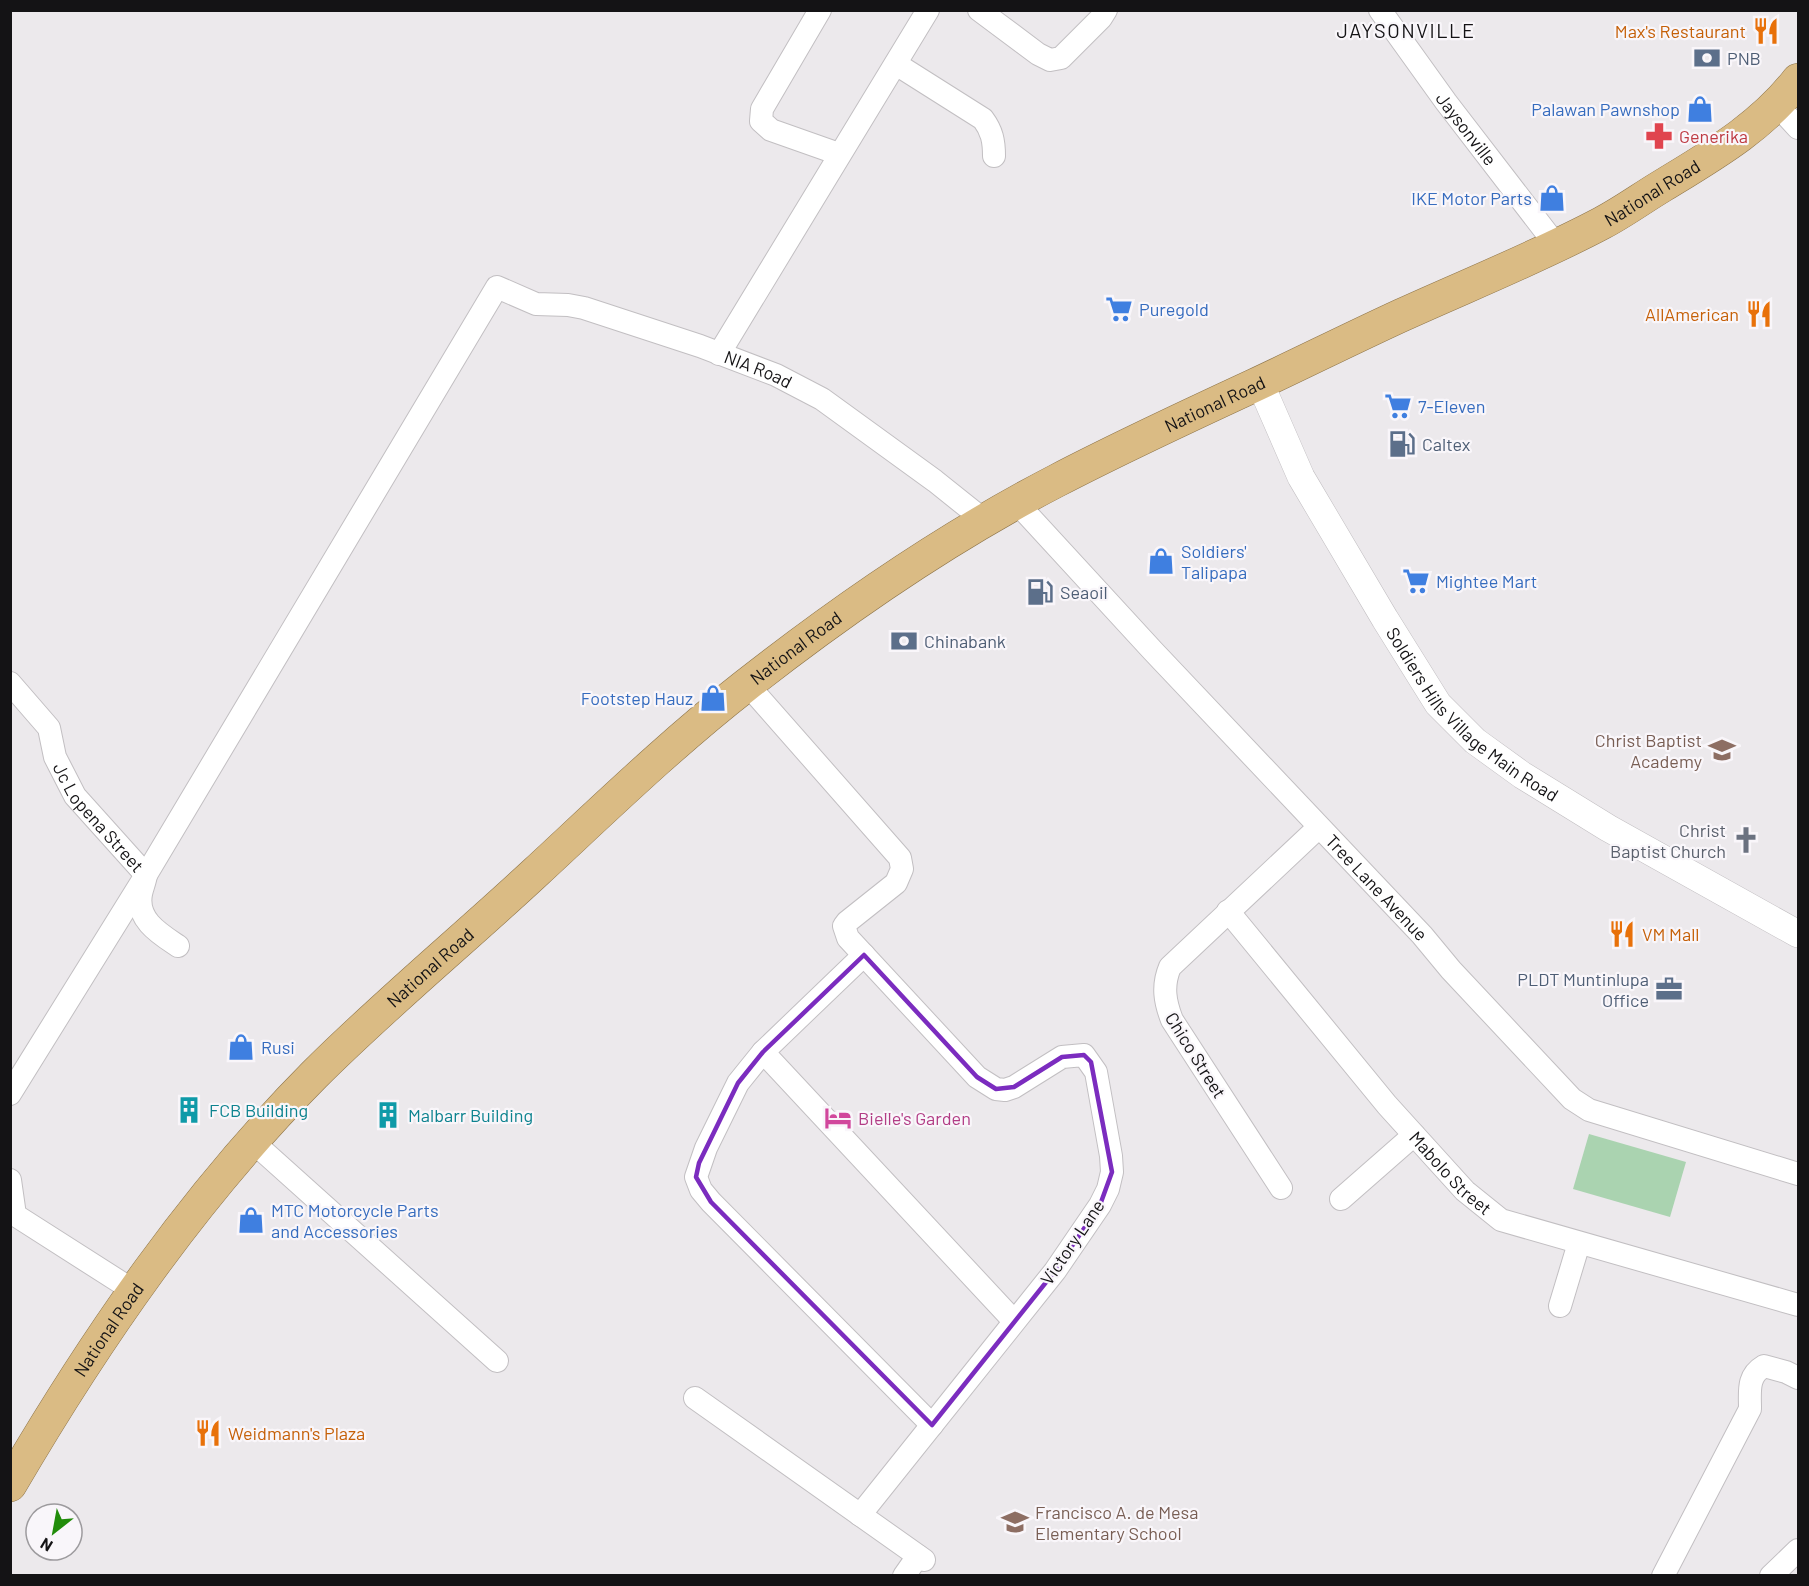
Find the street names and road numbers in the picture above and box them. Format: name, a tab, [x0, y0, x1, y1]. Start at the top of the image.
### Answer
street label: Jaysonville	[1432, 88, 1502, 170]
street label: National Road	[1600, 155, 1704, 231]
street label: NIA Road	[721, 345, 796, 393]
street label: National Road	[1161, 371, 1269, 437]
street label: National Road	[745, 606, 846, 689]
street label: Soldiers Hills Village Main Road	[1382, 623, 1562, 806]
street label: Jc Lopena Street	[49, 759, 149, 876]
street label: Tree Lane Avenue	[1321, 830, 1432, 945]
street label: National Road	[382, 923, 478, 1012]
street label: Chico Street	[1161, 1008, 1231, 1102]
street label: Mabolo Street	[1405, 1126, 1496, 1219]
street label: Victory Lane	[1035, 1195, 1109, 1289]
street label: National Road	[69, 1278, 148, 1381]

